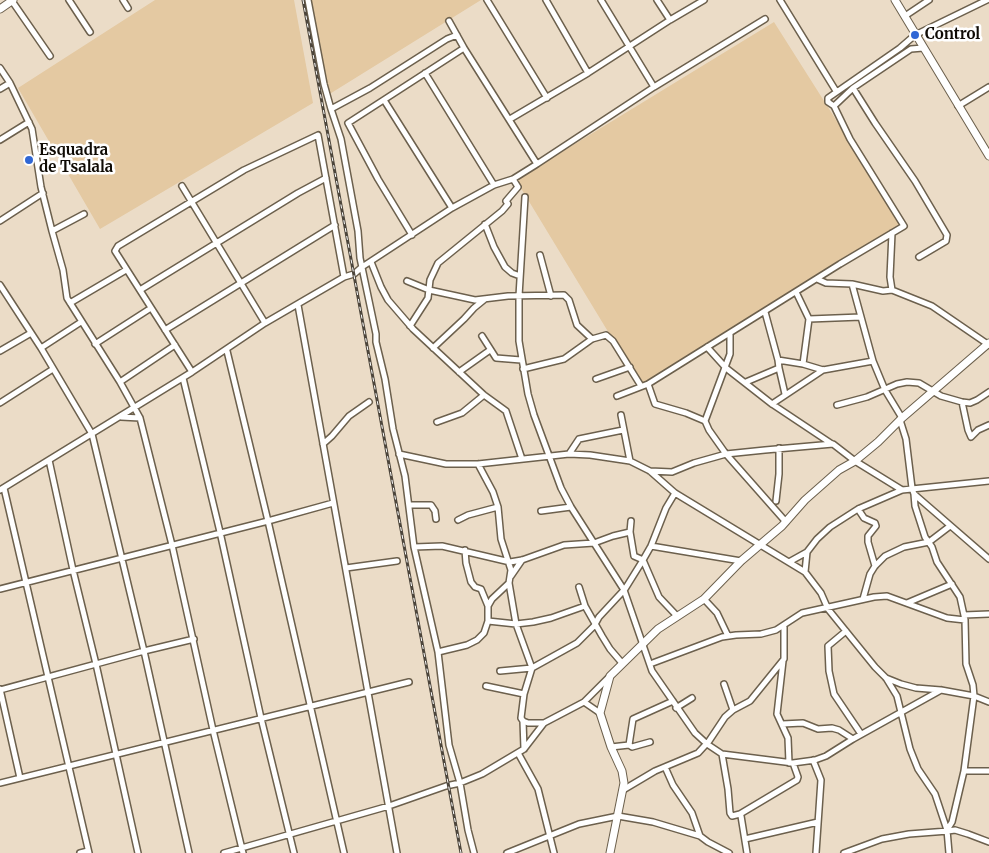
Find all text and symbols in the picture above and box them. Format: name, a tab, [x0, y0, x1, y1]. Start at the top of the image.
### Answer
place label: Control	[925, 26, 980, 44]
marker: Control	[909, 29, 921, 41]
place label: Esquadra de Tsalala	[39, 142, 113, 177]
marker: Esquadra de Tsalala	[23, 154, 35, 166]

